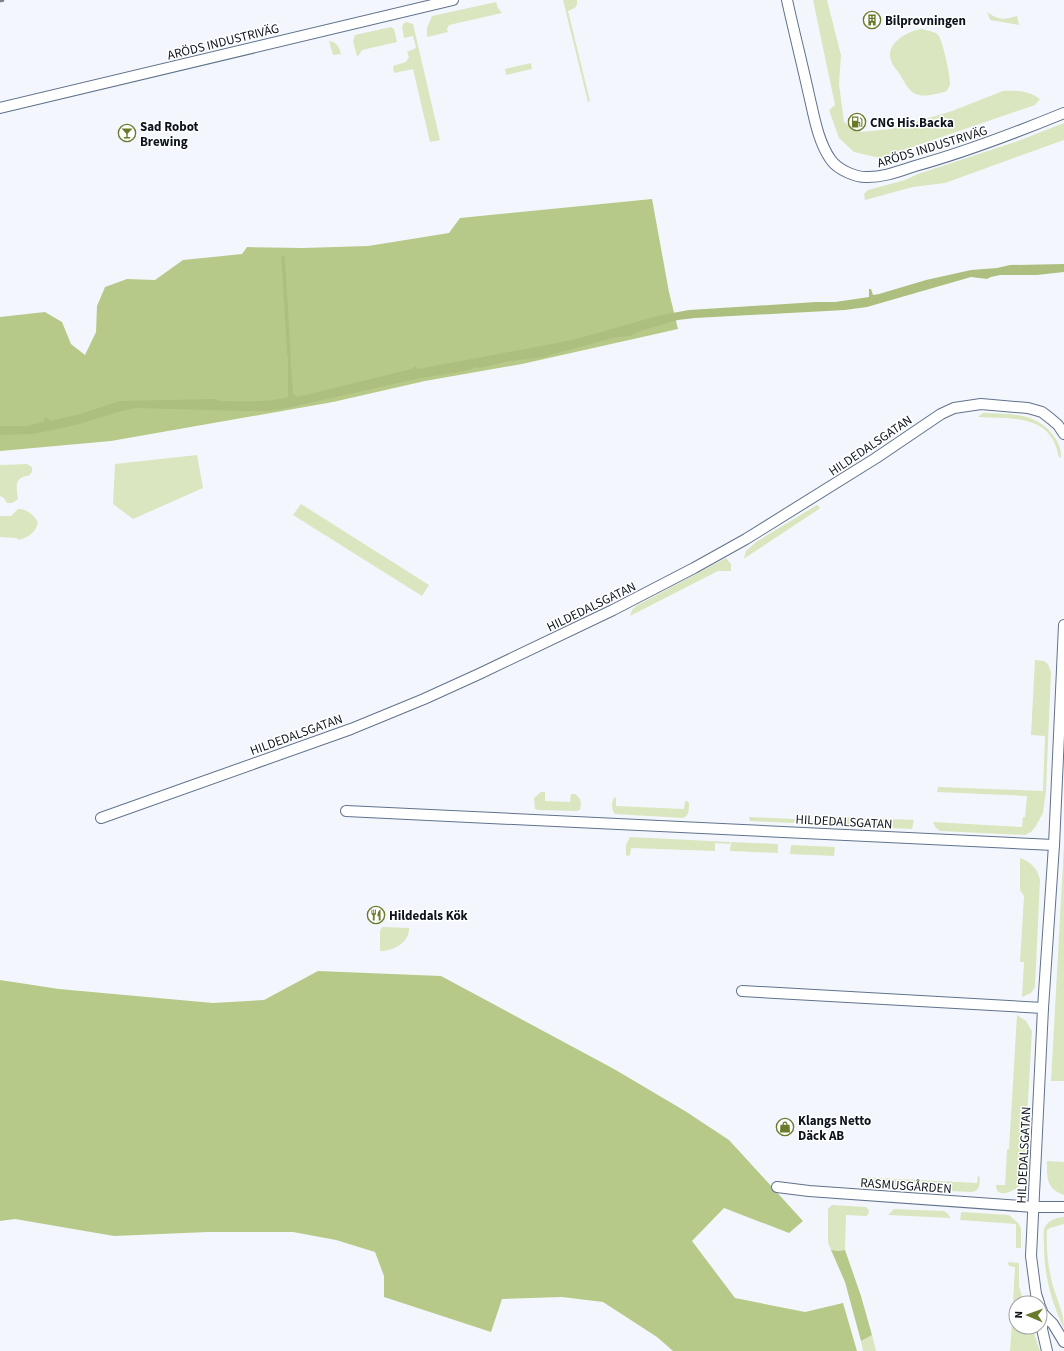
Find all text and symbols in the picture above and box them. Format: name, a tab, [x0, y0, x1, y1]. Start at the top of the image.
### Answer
building icon: Bilprovningen	[862, 10, 882, 30]
place label: Bilprovningen	[885, 12, 966, 30]
street label: ARÖDS INDUSTRIVÄG	[165, 19, 281, 65]
fuel station icon: CNG His.Backa	[847, 112, 867, 132]
place label: CNG His.Backa	[870, 114, 954, 132]
place label: Sad Robot Brewing	[140, 118, 199, 151]
street label: ARÖDS INDUSTRIVÄG	[875, 122, 990, 172]
bar icon: Sad Robot Brewing	[117, 123, 137, 143]
street label: HILDEDALSGATAN	[825, 411, 916, 480]
street label: HILDEDALSGATAN	[544, 578, 639, 636]
street label: HILDEDALSGATAN	[248, 710, 345, 760]
street label: HILDEDALSGATAN	[795, 810, 893, 834]
restaurant icon: Hildedals Kök	[366, 905, 386, 925]
place label: Hildedals Kök	[389, 907, 469, 925]
street label: HILDEDALSGATAN	[1012, 1106, 1036, 1204]
place label: Klangs Netto Däck AB	[798, 1112, 871, 1145]
shop icon: Klangs Netto Däck AB	[775, 1117, 795, 1137]
street label: RASMUSGÅRDEN	[860, 1174, 952, 1198]
north arrow	[1008, 1295, 1048, 1335]
text: N	[1011, 1311, 1026, 1319]

